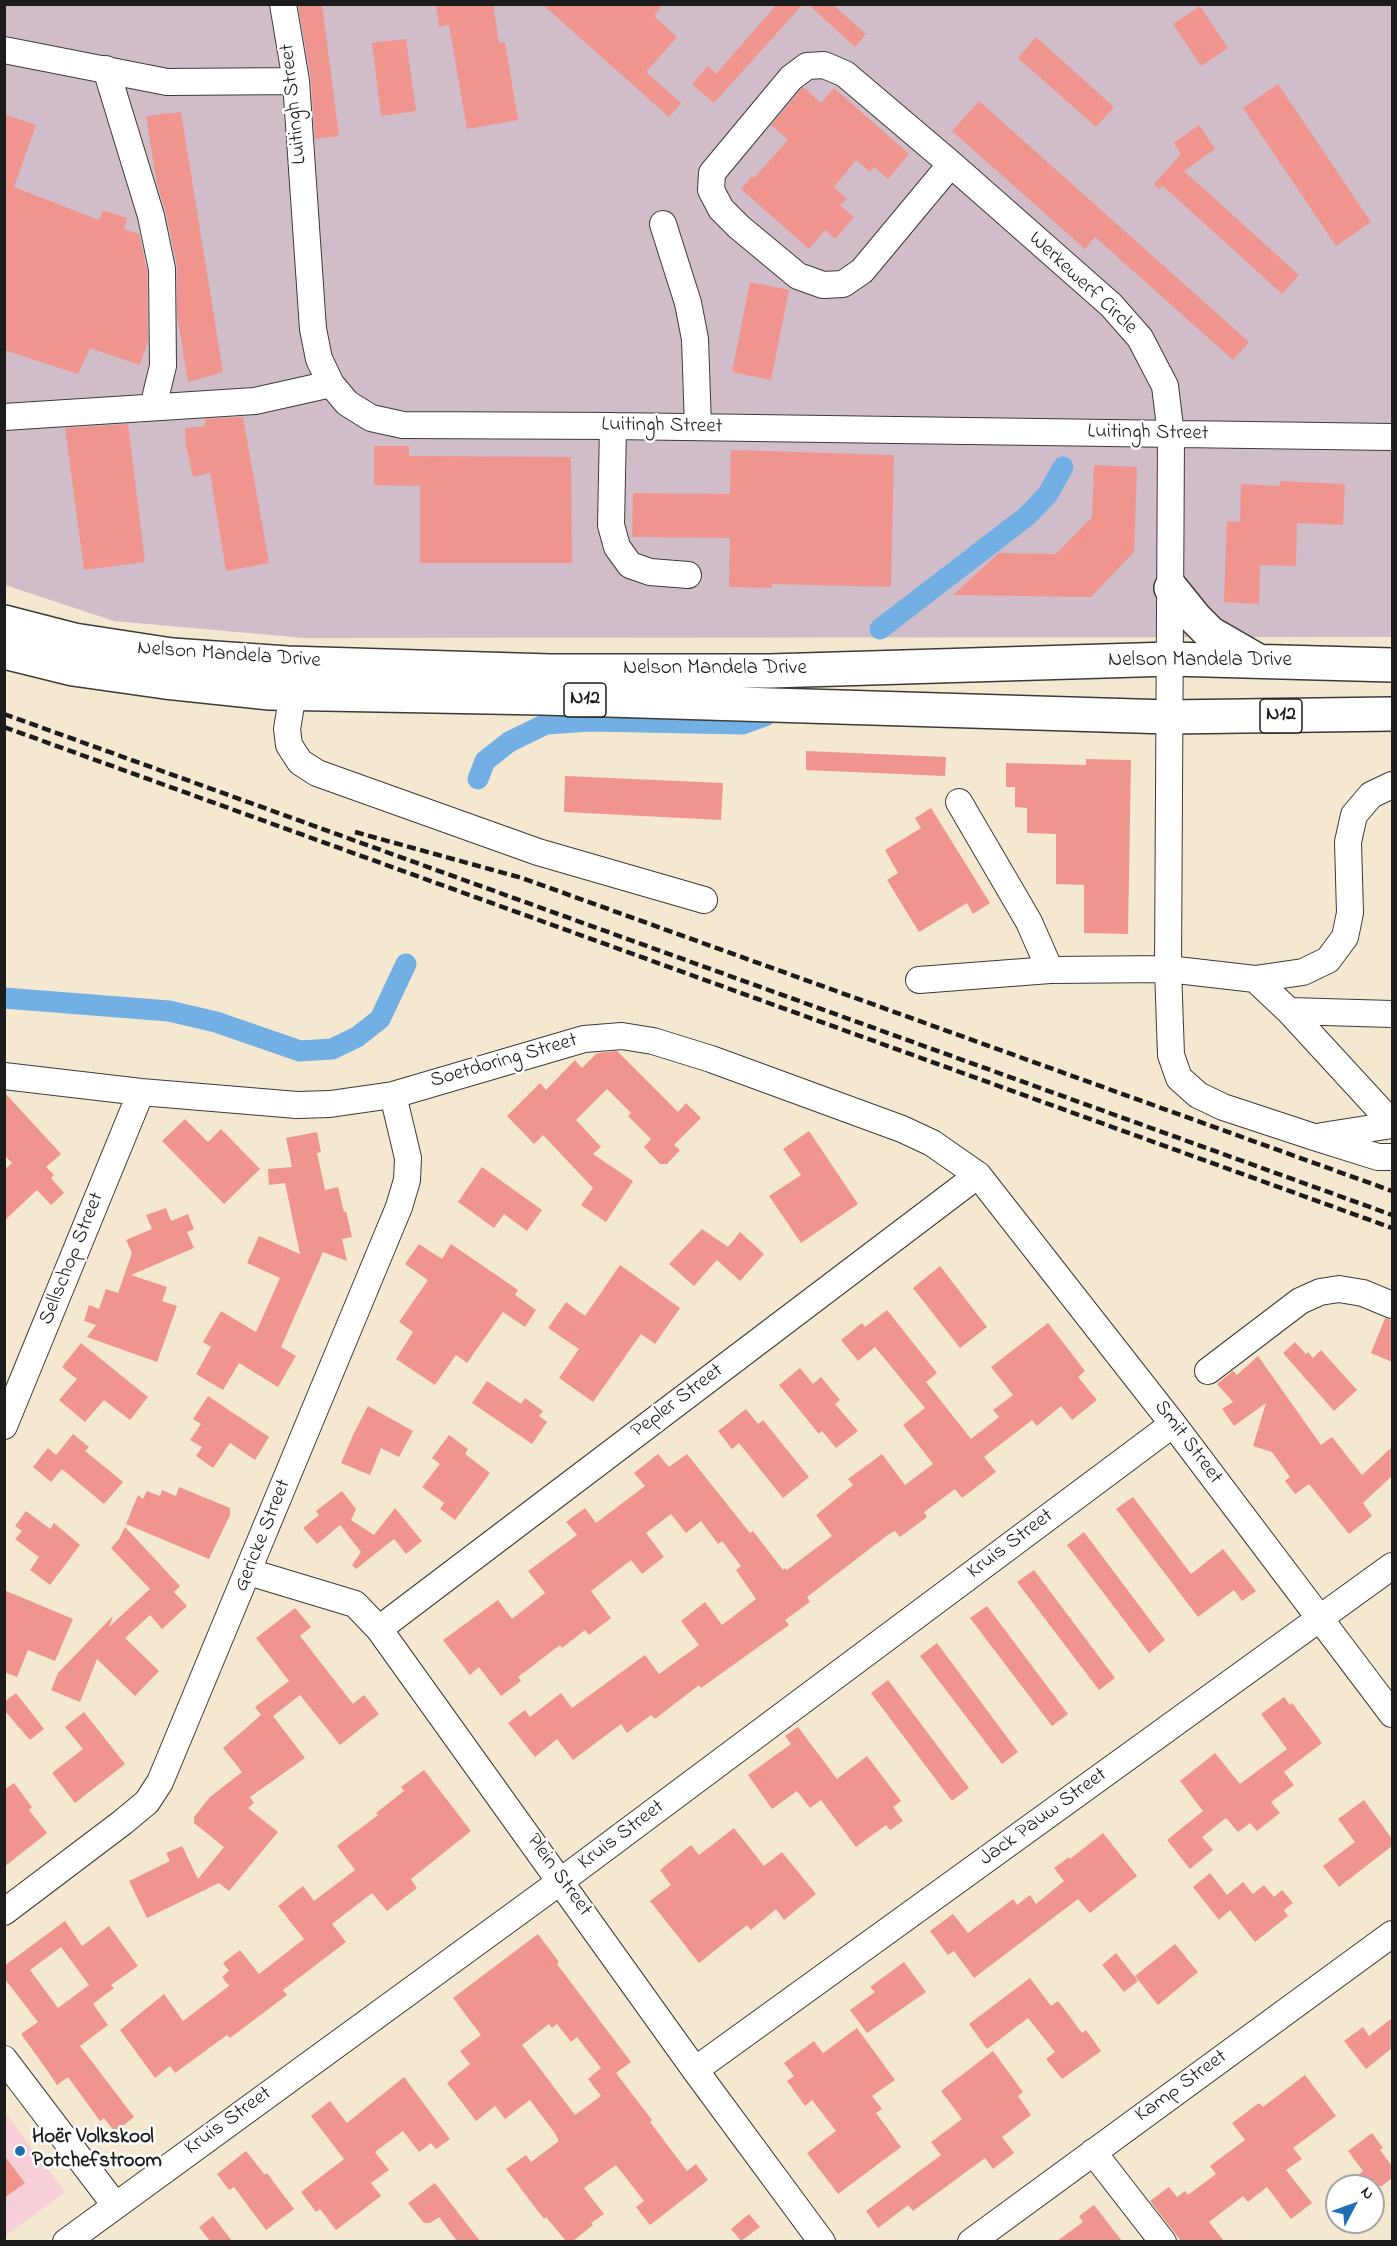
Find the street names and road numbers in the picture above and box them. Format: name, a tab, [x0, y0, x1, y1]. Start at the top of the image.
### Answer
street label: Luitingh Street	[276, 42, 314, 166]
street label: Werkewerf Circle	[1022, 227, 1142, 341]
street label: Luitingh Street	[601, 413, 723, 441]
street label: Luitingh Street	[1087, 420, 1209, 448]
street label: Nelson Mandela Drive	[136, 637, 322, 675]
street label: Nelson Mandela Drive	[1108, 649, 1292, 675]
street label: Nelson Mandela Drive	[623, 657, 807, 683]
road number: N12	[564, 683, 606, 717]
road number: N12	[1260, 699, 1302, 733]
street label: Soetdoring Street	[428, 1029, 580, 1095]
street label: Sellschop Street	[35, 1189, 111, 1329]
street label: Pepler Street	[627, 1359, 729, 1445]
street label: Smit Street	[1147, 1396, 1227, 1490]
street label: Gericke Street	[230, 1476, 298, 1596]
street label: Kruis Street	[963, 1504, 1059, 1586]
street label: Jack Pauw Street	[975, 1763, 1113, 1873]
street label: Kruis Street	[574, 1795, 670, 1877]
street label: Plein Street	[520, 1830, 596, 1922]
street label: Kamp Street	[1131, 2045, 1233, 2129]
street label: Kruis Street	[181, 2082, 277, 2162]

